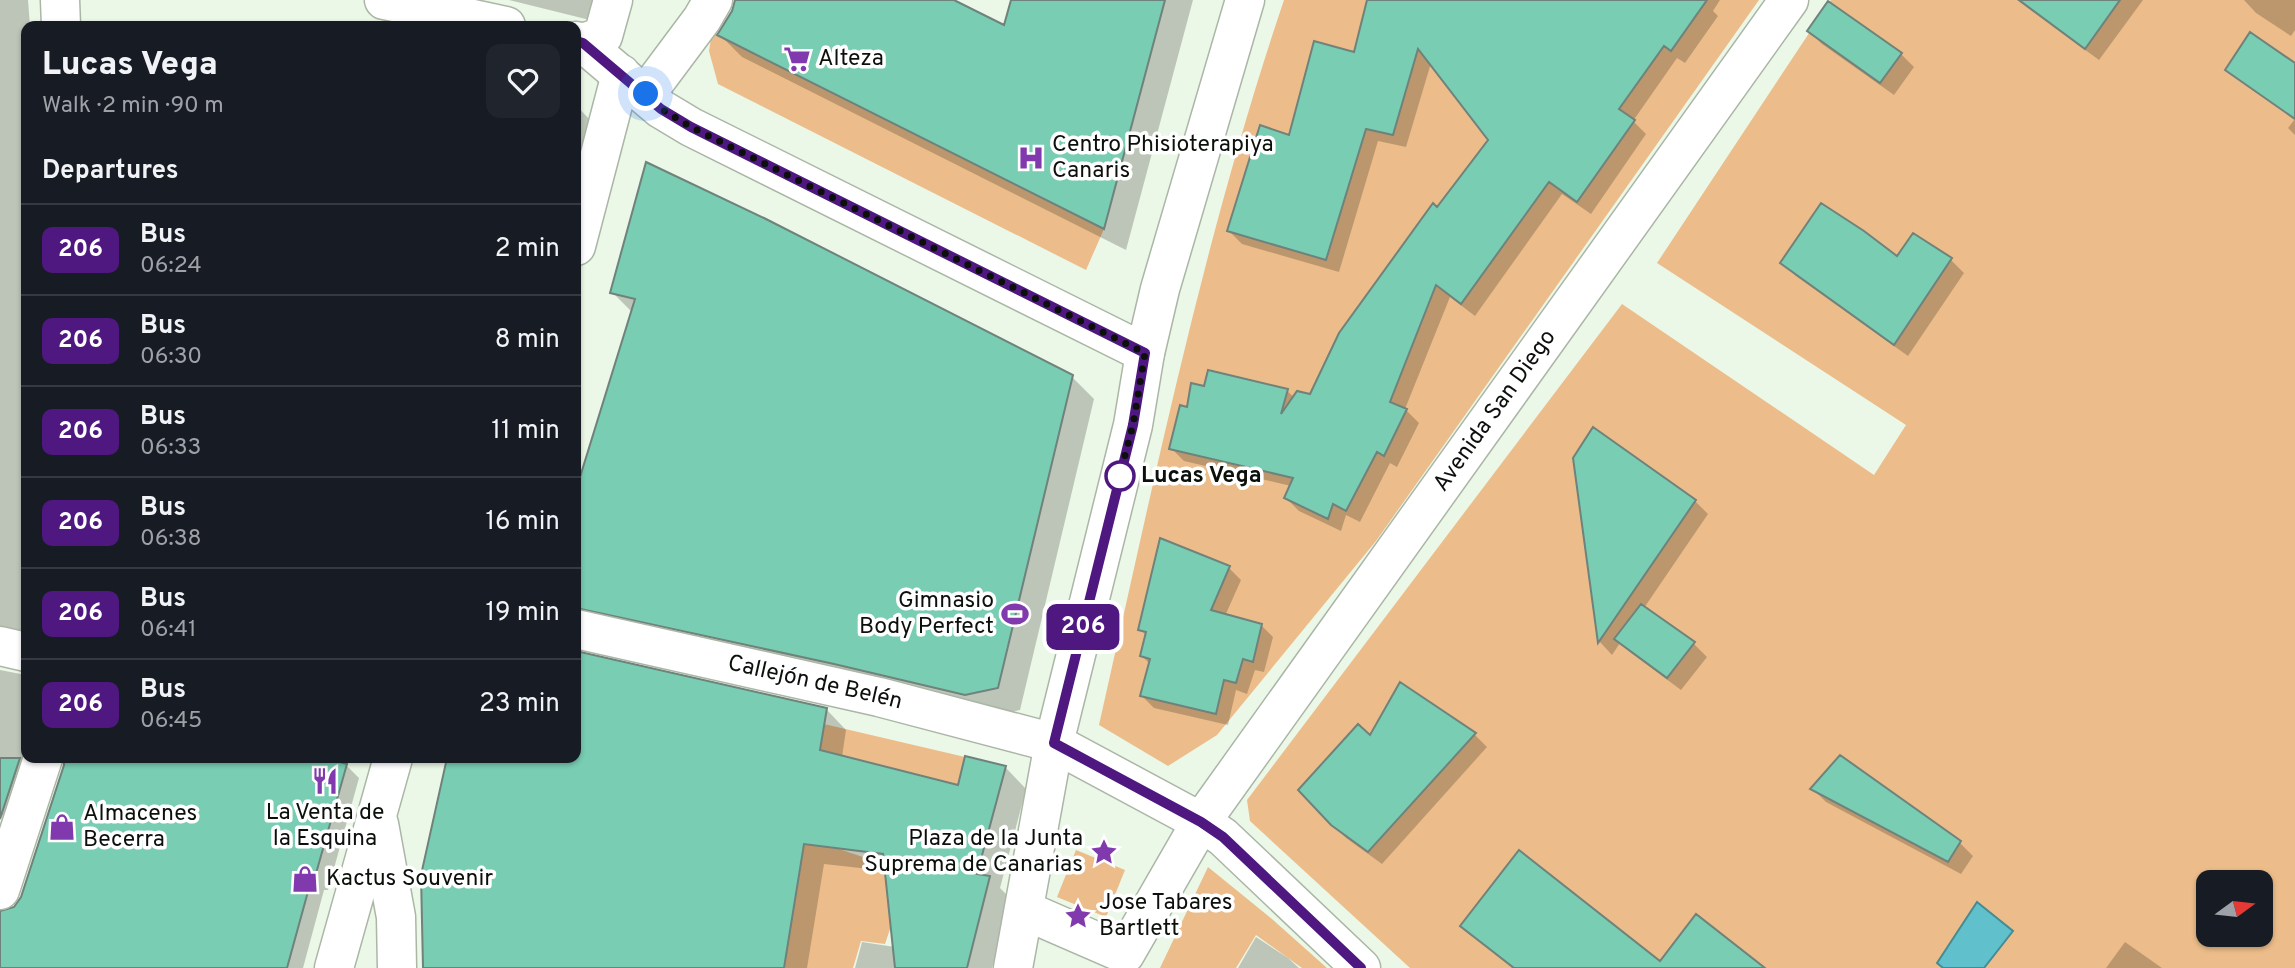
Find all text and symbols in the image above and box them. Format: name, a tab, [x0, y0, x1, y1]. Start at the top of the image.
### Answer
button: heart	[486, 44, 560, 118]
supermarket icon: Alteza	[782, 44, 812, 74]
text: Lucas Vega	[42, 45, 218, 87]
place label: Alteza	[818, 45, 884, 74]
your location	[628, 76, 663, 111]
text: Walk · 2 min · 90 m	[42, 92, 224, 121]
place label: Centro Phisioterapiya Canaris	[1052, 131, 1274, 186]
hospital icon: Centro Phisioterapiya Canaris	[1016, 143, 1046, 173]
text: Departures	[42, 155, 179, 188]
text: Bus	[140, 219, 186, 252]
text: 2 min	[495, 233, 560, 266]
text: 206	[58, 235, 103, 265]
text: 06:24	[140, 252, 202, 281]
text: Bus	[140, 310, 186, 343]
text: 8 min	[495, 324, 560, 357]
street label: Avenida San Diego	[1427, 324, 1563, 498]
text: 206	[58, 326, 103, 356]
text: 06:30	[140, 343, 202, 372]
text: Bus	[140, 401, 186, 434]
text: 11 min	[491, 415, 560, 448]
text: 206	[58, 417, 103, 447]
text: 06:33	[140, 434, 201, 463]
marker: Lucas Vega	[1105, 461, 1135, 491]
place label: Lucas Vega	[1141, 462, 1262, 491]
text: Bus	[140, 492, 186, 525]
text: 16 min	[485, 506, 560, 539]
text: 206	[58, 508, 103, 538]
text: 06:38	[140, 525, 202, 554]
text: Bus	[140, 583, 186, 616]
place label: Gimnasio Body Perfect	[859, 587, 994, 642]
text: 19 min	[485, 597, 560, 630]
text: 206	[58, 599, 103, 629]
sports icon: Gimnasio Body Perfect	[1000, 599, 1030, 629]
line badge: 206	[1043, 604, 1123, 650]
text: 206	[1060, 612, 1106, 642]
text: 06:41	[140, 616, 197, 645]
street label: Callejón de Belén	[725, 649, 905, 717]
text: Bus	[140, 674, 186, 707]
text: 23 min	[479, 688, 560, 721]
text: 206	[58, 690, 103, 720]
text: 06:45	[140, 707, 202, 736]
restaurant icon: La Venta de la Esquina	[310, 766, 340, 796]
place label: La Venta de la Esquina	[266, 799, 384, 854]
place label: Almacenes Becerra	[83, 800, 197, 855]
shop icon: Almacenes Becerra	[47, 812, 77, 842]
place label: Plaza de la Junta Suprema de Canarias	[864, 825, 1083, 880]
place icon: Plaza de la Junta Suprema de Canarias	[1089, 837, 1119, 867]
shop icon: Kactus Souvenir	[290, 864, 320, 894]
place label: Kactus Souvenir	[326, 865, 493, 894]
north arrow	[2196, 870, 2273, 947]
map controls	[2196, 870, 2273, 947]
place label: Jose Tabares Bartlett	[1099, 889, 1233, 944]
place icon: Jose Tabares Bartlett	[1063, 901, 1093, 931]

